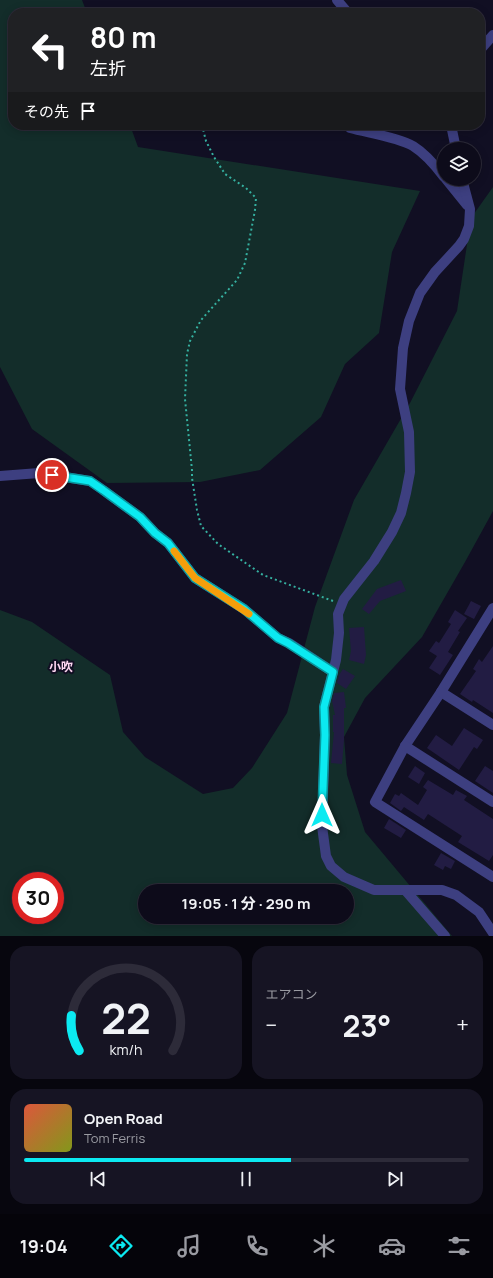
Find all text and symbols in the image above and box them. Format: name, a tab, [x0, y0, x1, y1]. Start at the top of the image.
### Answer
text: 80 m	[90, 18, 156, 56]
icon: left	[24, 24, 76, 76]
text: 左折	[90, 56, 126, 80]
icon: arrive	[77, 100, 99, 122]
text: その先	[24, 101, 69, 122]
map controls	[437, 142, 481, 186]
button: layers	[437, 142, 481, 186]
pin	[35, 458, 69, 492]
icon: arrive	[41, 464, 63, 486]
district label: 小吹	[49, 658, 73, 675]
position arrow	[301, 794, 343, 836]
speed limit sign: 30	[12, 872, 64, 924]
text: 19:05 · 1 分 · 290 m	[182, 893, 310, 914]
text: エアコン	[266, 985, 318, 1003]
text: 22	[101, 989, 151, 1045]
text: 23°	[342, 1005, 391, 1046]
text: −	[266, 1010, 277, 1040]
text: +	[456, 1010, 469, 1040]
text: km/h	[109, 1039, 142, 1058]
text: Open Road	[84, 1108, 163, 1129]
text: Tom Ferris	[84, 1129, 145, 1147]
icon: previous	[87, 1168, 109, 1190]
icon: pause	[235, 1168, 257, 1190]
icon: next	[384, 1168, 406, 1190]
icon: directions	[107, 1232, 135, 1260]
icon: music	[175, 1232, 203, 1260]
icon: phone	[243, 1232, 271, 1260]
icon: climate	[310, 1232, 338, 1260]
icon: car	[378, 1232, 406, 1260]
icon: filters	[445, 1232, 473, 1260]
text: 19:04	[20, 1234, 68, 1258]

